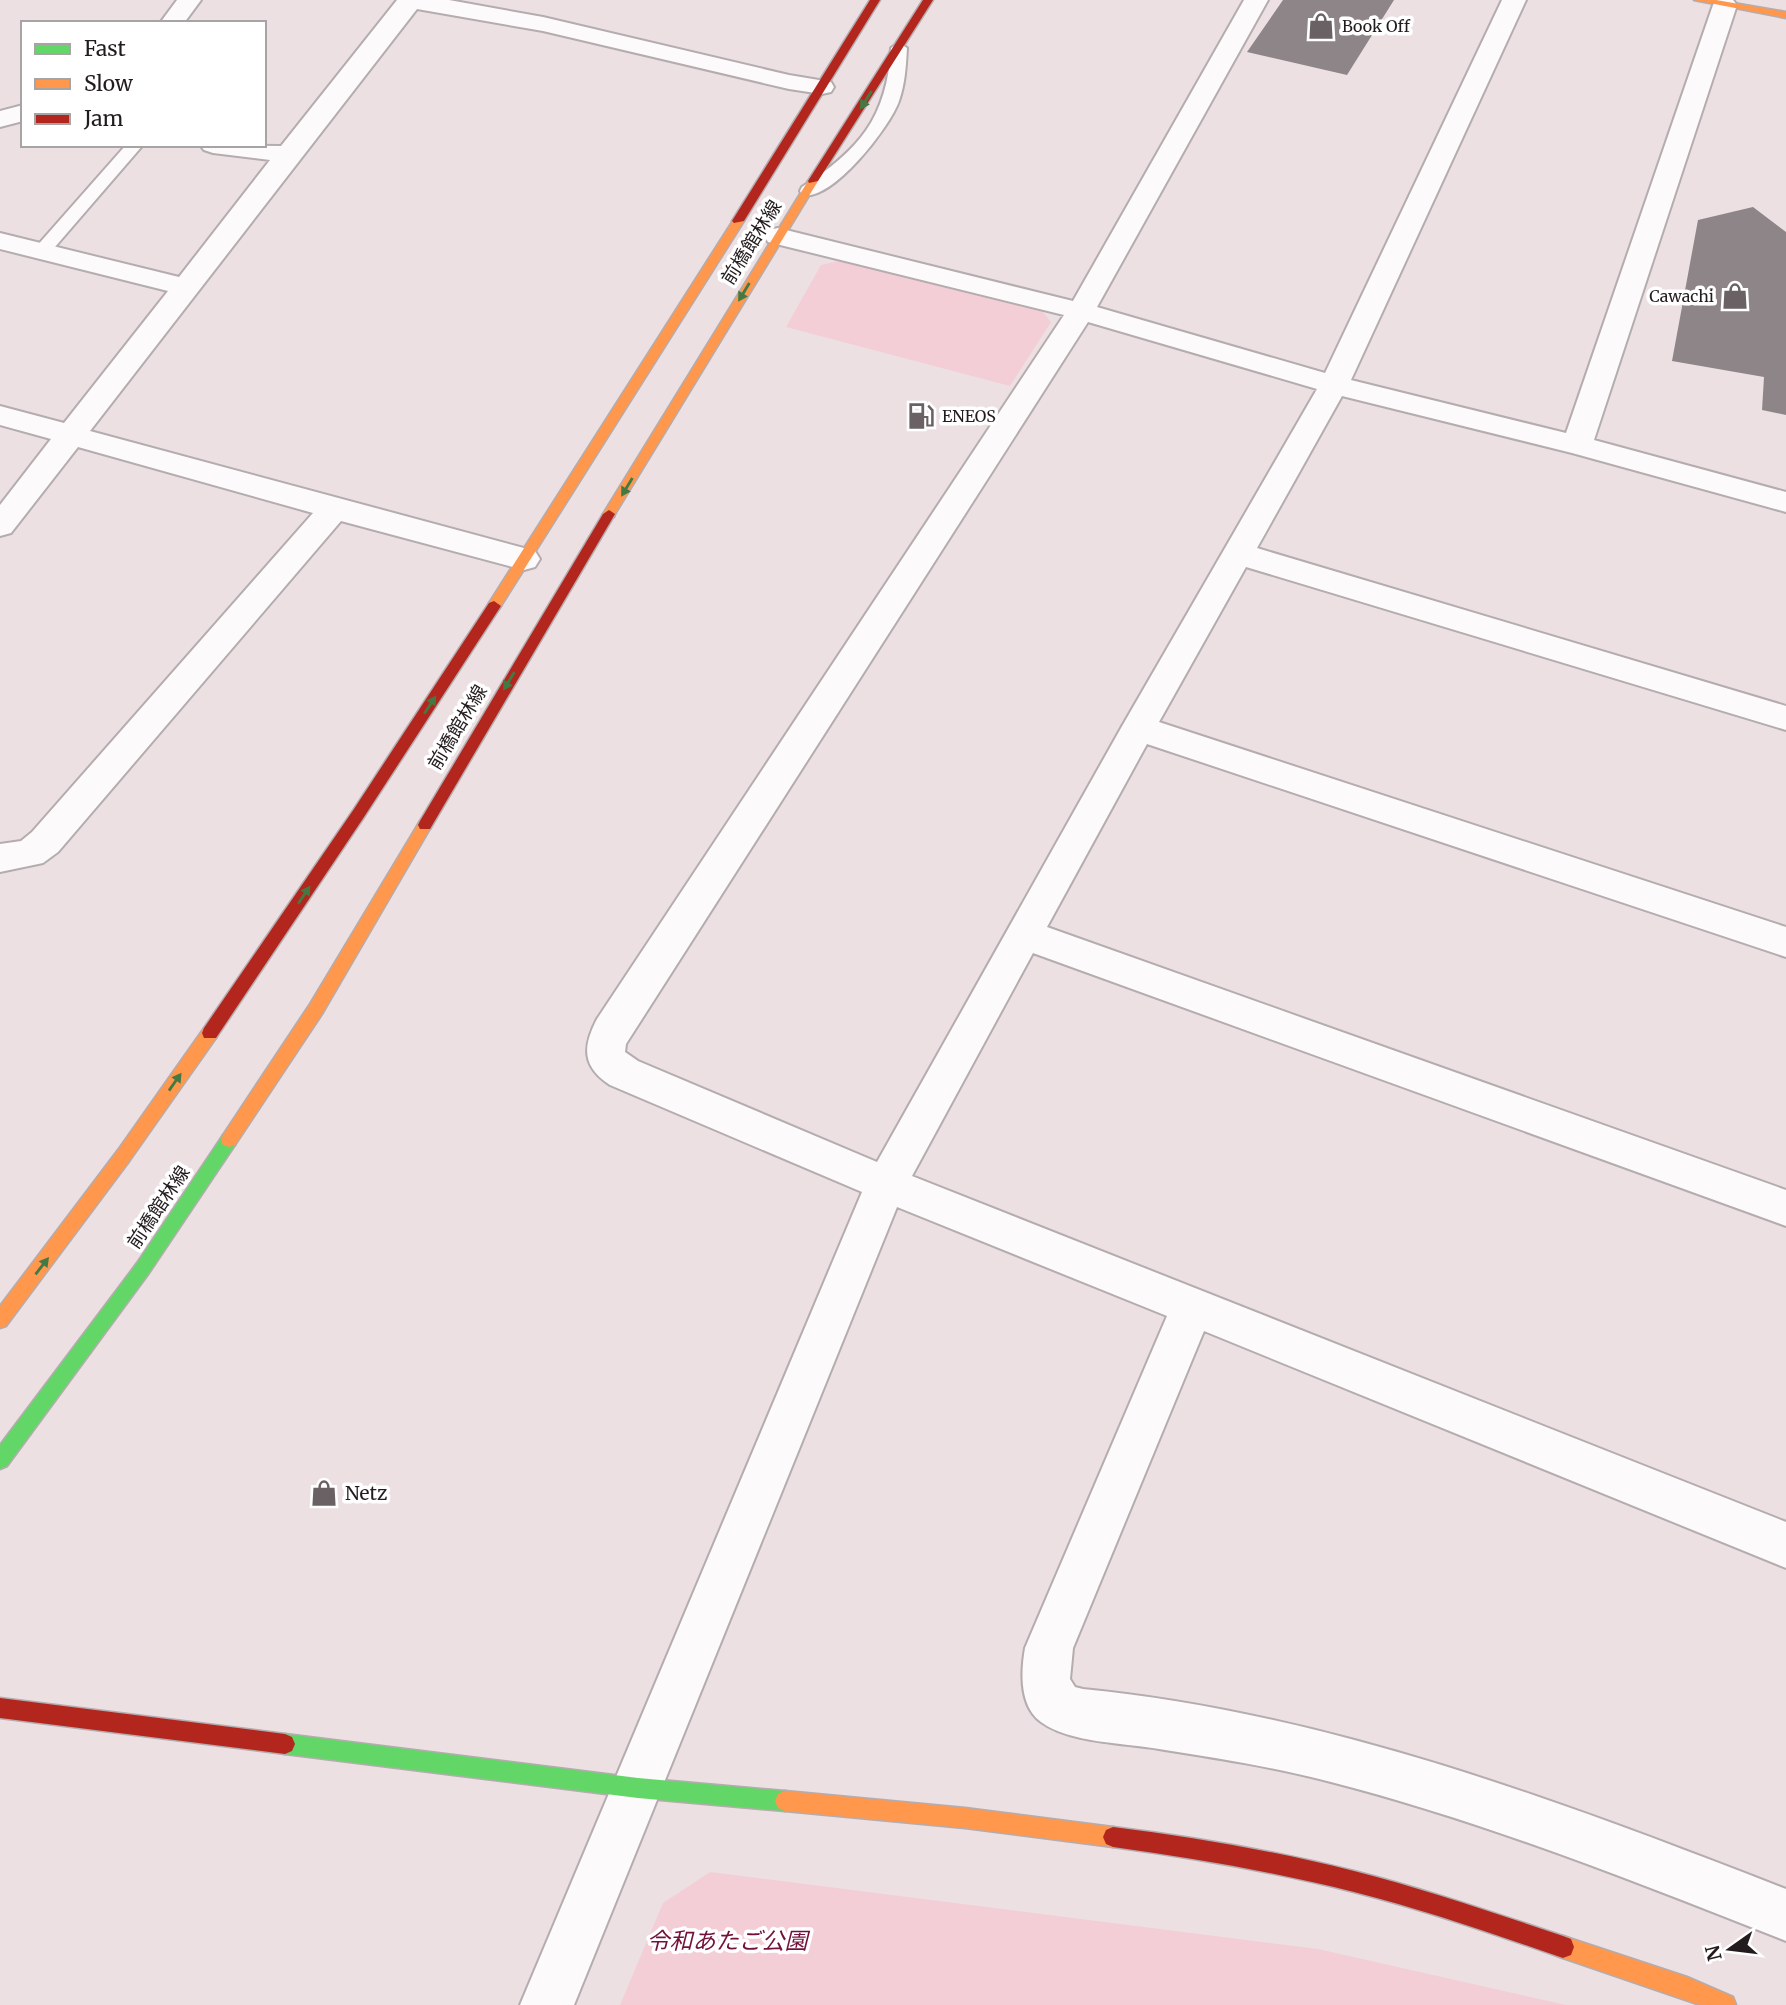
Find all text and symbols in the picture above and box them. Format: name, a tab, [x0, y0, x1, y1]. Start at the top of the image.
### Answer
shop icon: Book Off	[1306, 11, 1336, 41]
place label: Book Off	[1342, 16, 1411, 36]
legend	[21, 21, 266, 147]
text: Fast	[84, 35, 126, 62]
text: Slow	[84, 70, 133, 97]
one-way arrow	[860, 90, 873, 110]
text: Jam	[83, 105, 123, 132]
street label: 前橋館林線	[716, 195, 786, 289]
shop icon: Cawachi	[1720, 281, 1750, 311]
one-way arrow	[738, 282, 751, 301]
place label: Cawachi	[1649, 286, 1714, 306]
fuel station icon: ENEOS	[906, 401, 936, 431]
place label: ENEOS	[942, 406, 996, 426]
one-way arrow	[620, 477, 633, 496]
one-way arrow	[502, 672, 515, 691]
street label: 前橋館林線	[422, 680, 492, 774]
one-way arrow	[423, 695, 436, 715]
one-way arrow	[297, 885, 310, 904]
one-way arrow	[168, 1073, 182, 1091]
street label: 前橋館林線	[121, 1161, 195, 1253]
one-way arrow	[34, 1258, 49, 1276]
shop icon: Netz	[309, 1478, 339, 1508]
place label: Netz	[345, 1481, 387, 1505]
north arrow	[1695, 1914, 1765, 1984]
park label: 令和あたご公園	[647, 1926, 811, 1955]
text: N	[1700, 1943, 1727, 1963]

